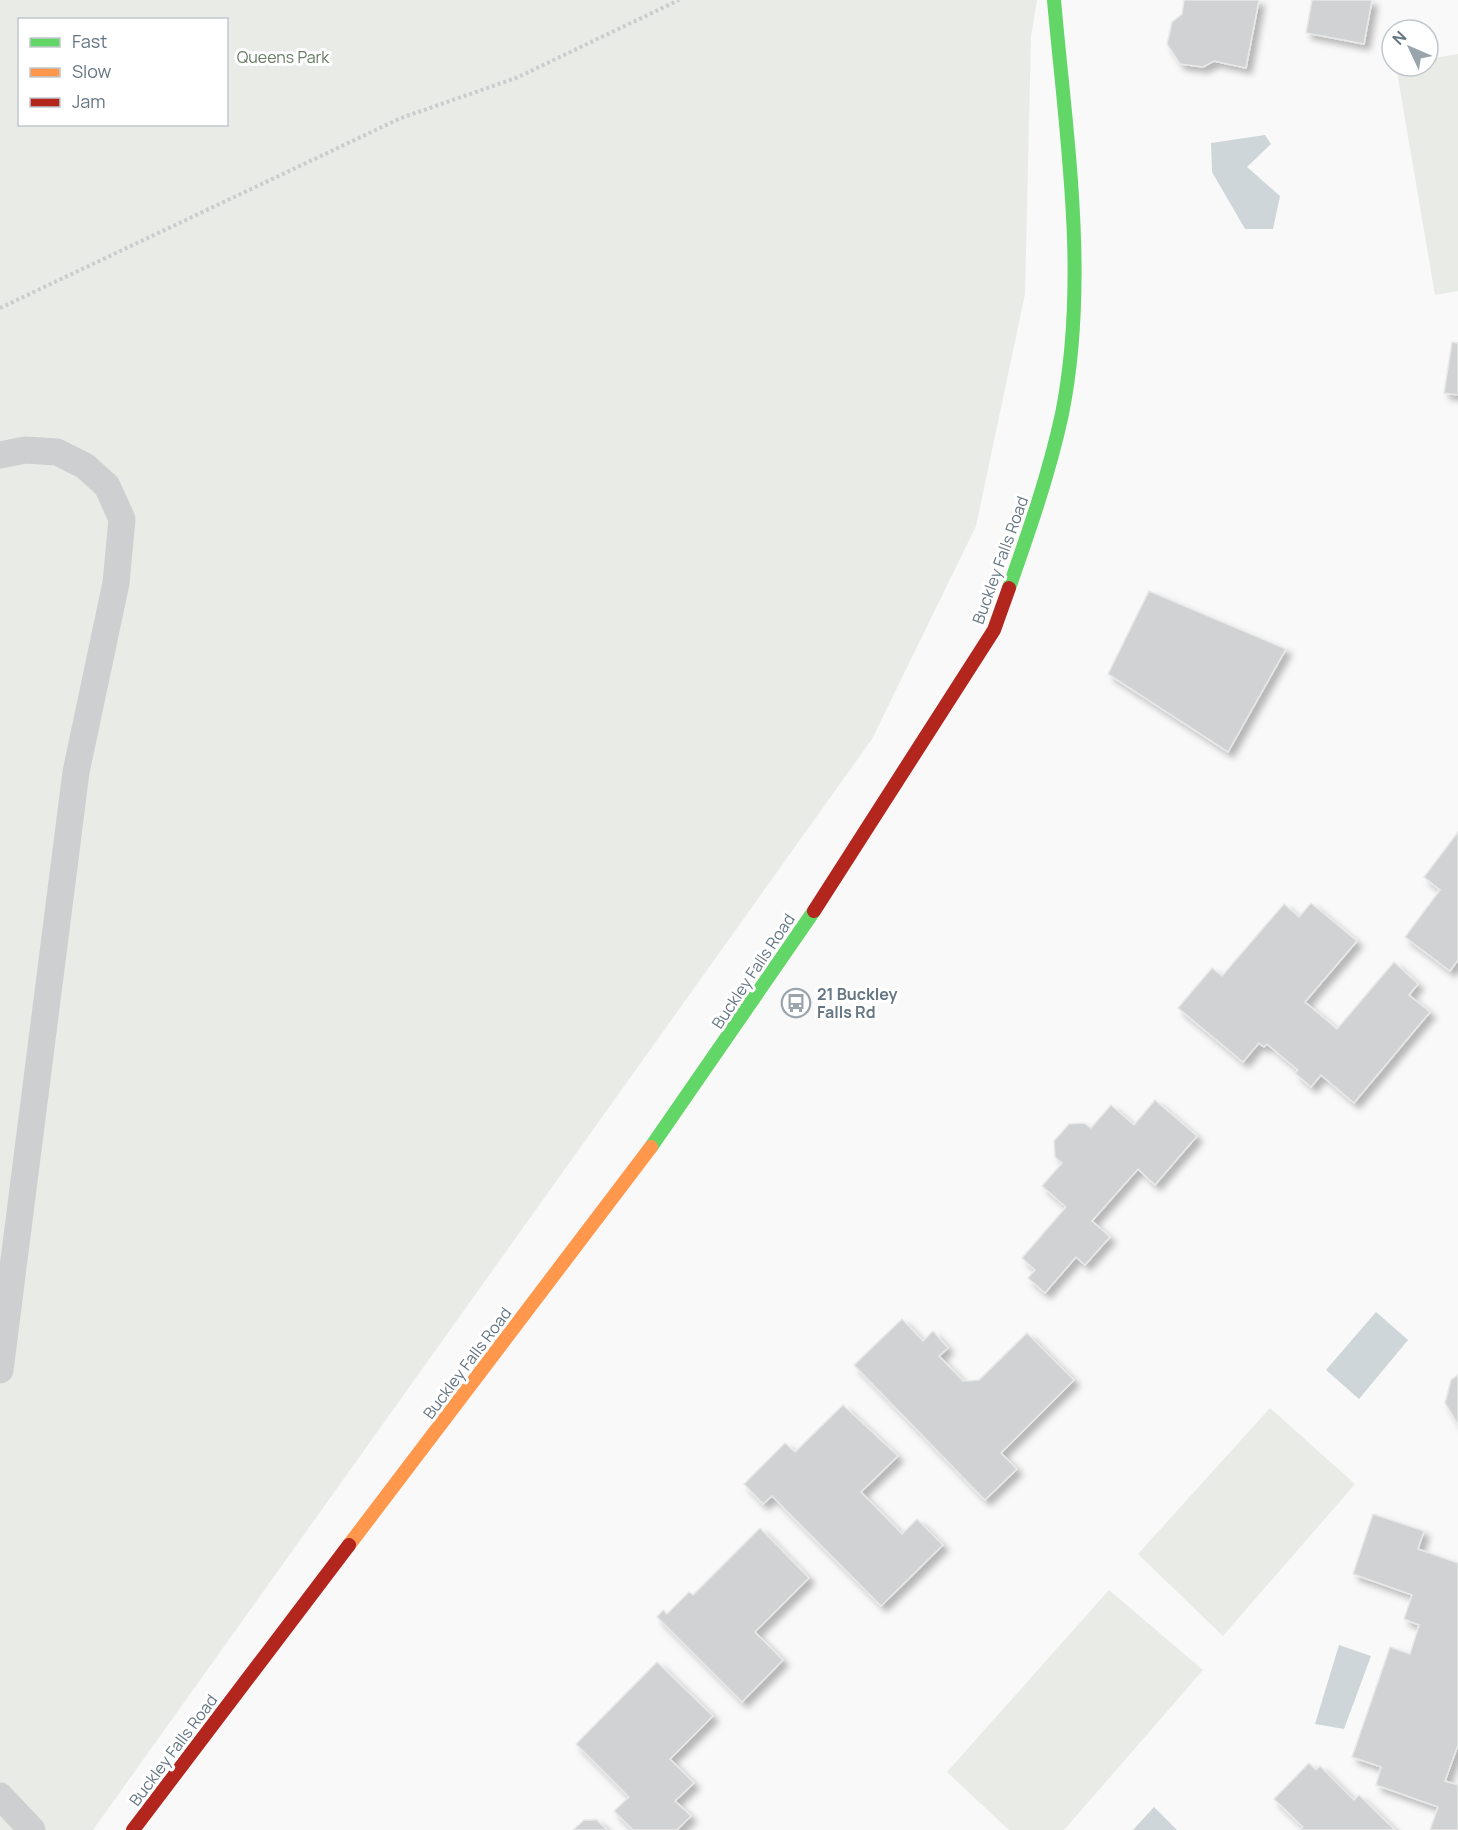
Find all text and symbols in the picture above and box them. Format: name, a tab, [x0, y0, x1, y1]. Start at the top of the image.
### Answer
legend	[18, 18, 228, 126]
north arrow	[1380, 18, 1440, 78]
text: N	[1387, 26, 1411, 49]
text: Fast	[72, 29, 107, 53]
park label: Queens Park	[237, 46, 330, 68]
text: Slow	[72, 59, 112, 83]
text: Jam	[72, 89, 106, 113]
street label: Buckley Falls Road	[967, 493, 1033, 627]
street label: Buckley Falls Road	[706, 909, 800, 1033]
place label: 21 Buckley Falls Rd	[817, 983, 898, 1023]
bus stop icon: 21 Buckley Falls Rd	[780, 987, 812, 1019]
street label: Buckley Falls Road	[418, 1303, 516, 1423]
street label: Buckley Falls Road	[124, 1690, 222, 1810]

